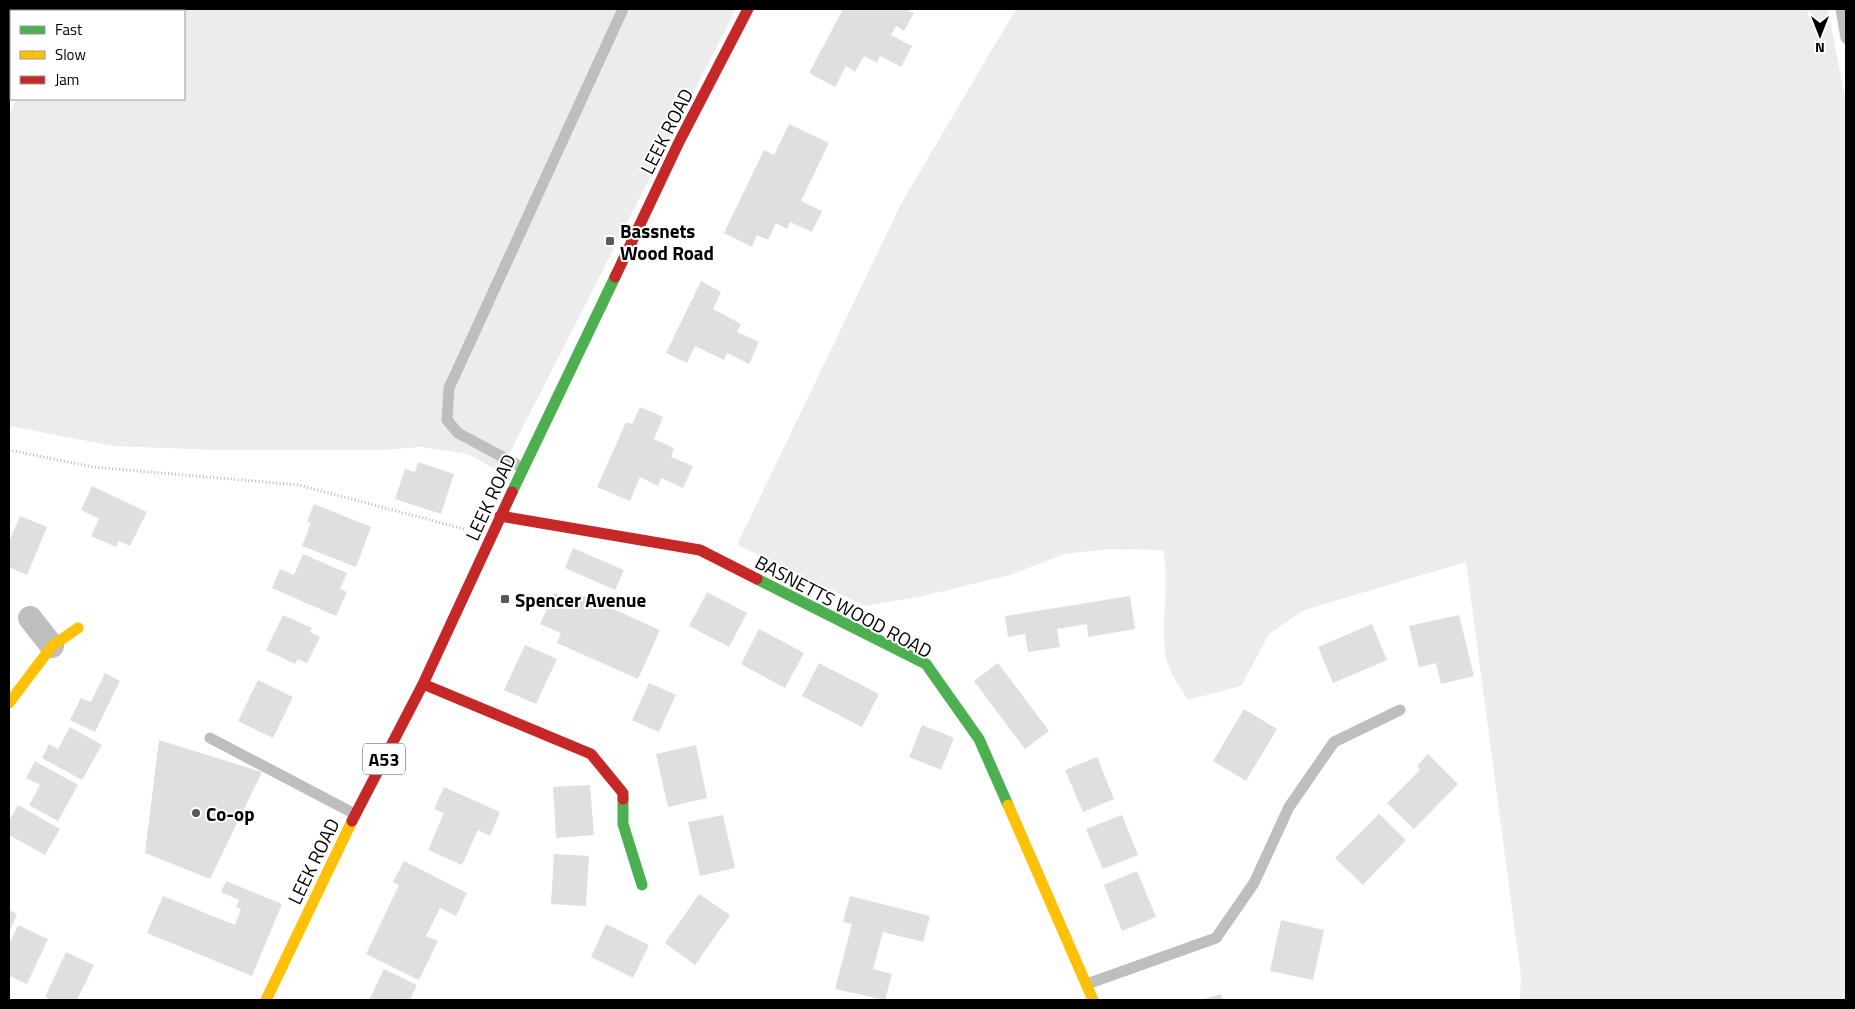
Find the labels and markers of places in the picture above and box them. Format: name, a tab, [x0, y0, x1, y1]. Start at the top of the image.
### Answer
place label: Bassnets Wood Road	[620, 216, 714, 267]
marker: Bassnets Wood Road	[604, 235, 616, 247]
place label: Spencer Avenue	[515, 585, 646, 614]
marker: Spencer Avenue	[499, 593, 511, 605]
place label: Co-op	[206, 799, 254, 828]
marker: Co-op	[190, 807, 202, 819]

